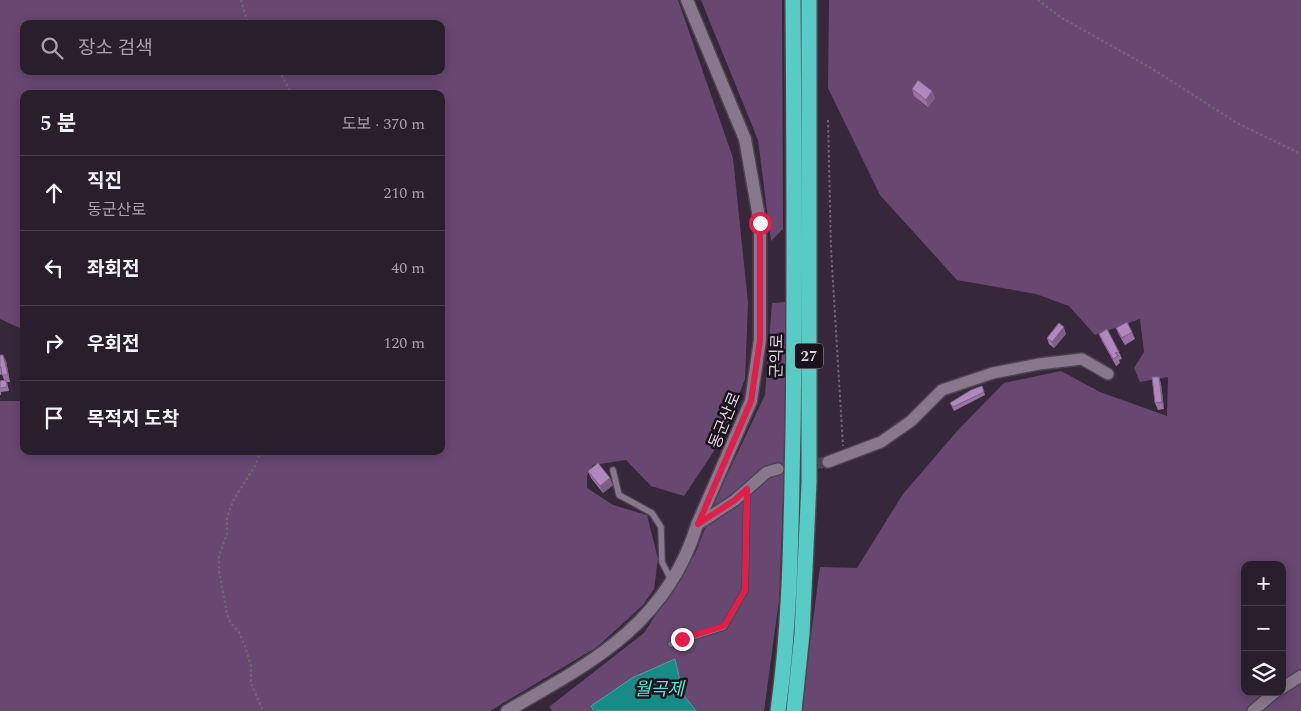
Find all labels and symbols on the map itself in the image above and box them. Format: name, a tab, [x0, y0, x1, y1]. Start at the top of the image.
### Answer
route start	[749, 212, 772, 235]
street label: 군익로	[765, 333, 789, 378]
road number: 27	[795, 344, 823, 368]
street label: 동군산로	[703, 388, 747, 452]
route end	[671, 628, 694, 651]
water label: 월곡제	[634, 676, 686, 703]

